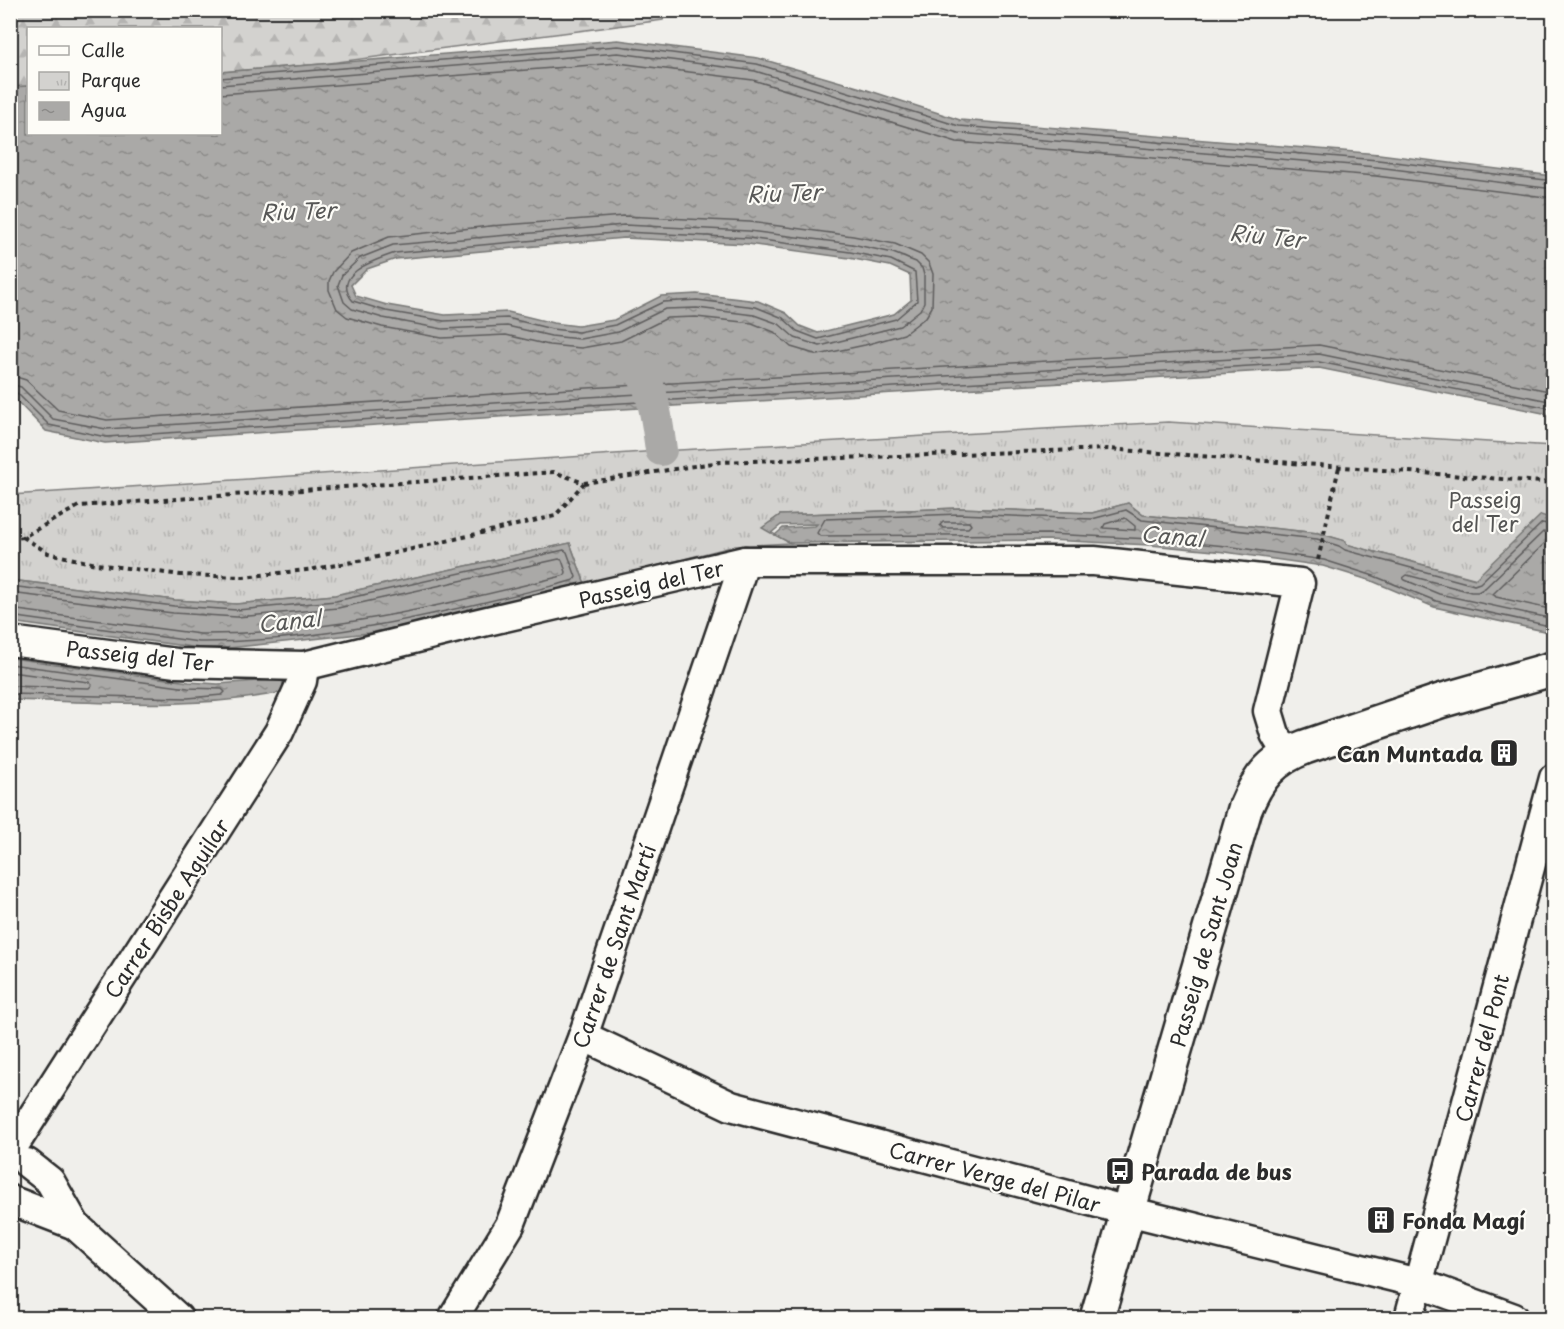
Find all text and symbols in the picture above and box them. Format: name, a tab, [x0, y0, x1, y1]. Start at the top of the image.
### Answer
legend	[27, 27, 222, 135]
text: Calle	[81, 36, 125, 63]
text: Parque	[81, 66, 141, 93]
text: Agua	[81, 96, 127, 123]
water label: Riu Ter	[746, 174, 825, 210]
water label: Riu Ter	[260, 192, 339, 228]
water label: Riu Ter	[1228, 215, 1309, 256]
park label: Passeig del Ter	[1448, 483, 1522, 539]
water label: Canal	[1139, 516, 1208, 554]
street label: Passeig del Ter	[575, 551, 727, 615]
water label: Canal	[256, 600, 325, 640]
street label: Passeig del Ter	[65, 631, 216, 679]
place label: Can Muntada	[1337, 737, 1483, 769]
building icon: Can Muntada	[1488, 737, 1520, 769]
street label: Carrer Bisbe Aguilar	[96, 811, 236, 1004]
street label: Passeig de Sant Joan	[1160, 838, 1250, 1050]
street label: Carrer de Sant Martí	[563, 840, 663, 1052]
street label: Carrer del Pont	[1446, 970, 1516, 1126]
street label: Carrer Verge del Pilar	[886, 1132, 1105, 1220]
bus stop icon: Parada de bus	[1104, 1155, 1136, 1187]
place label: Parada de bus	[1141, 1155, 1292, 1187]
building icon: Fonda Magí	[1365, 1204, 1397, 1236]
place label: Fonda Magí	[1402, 1204, 1526, 1236]

